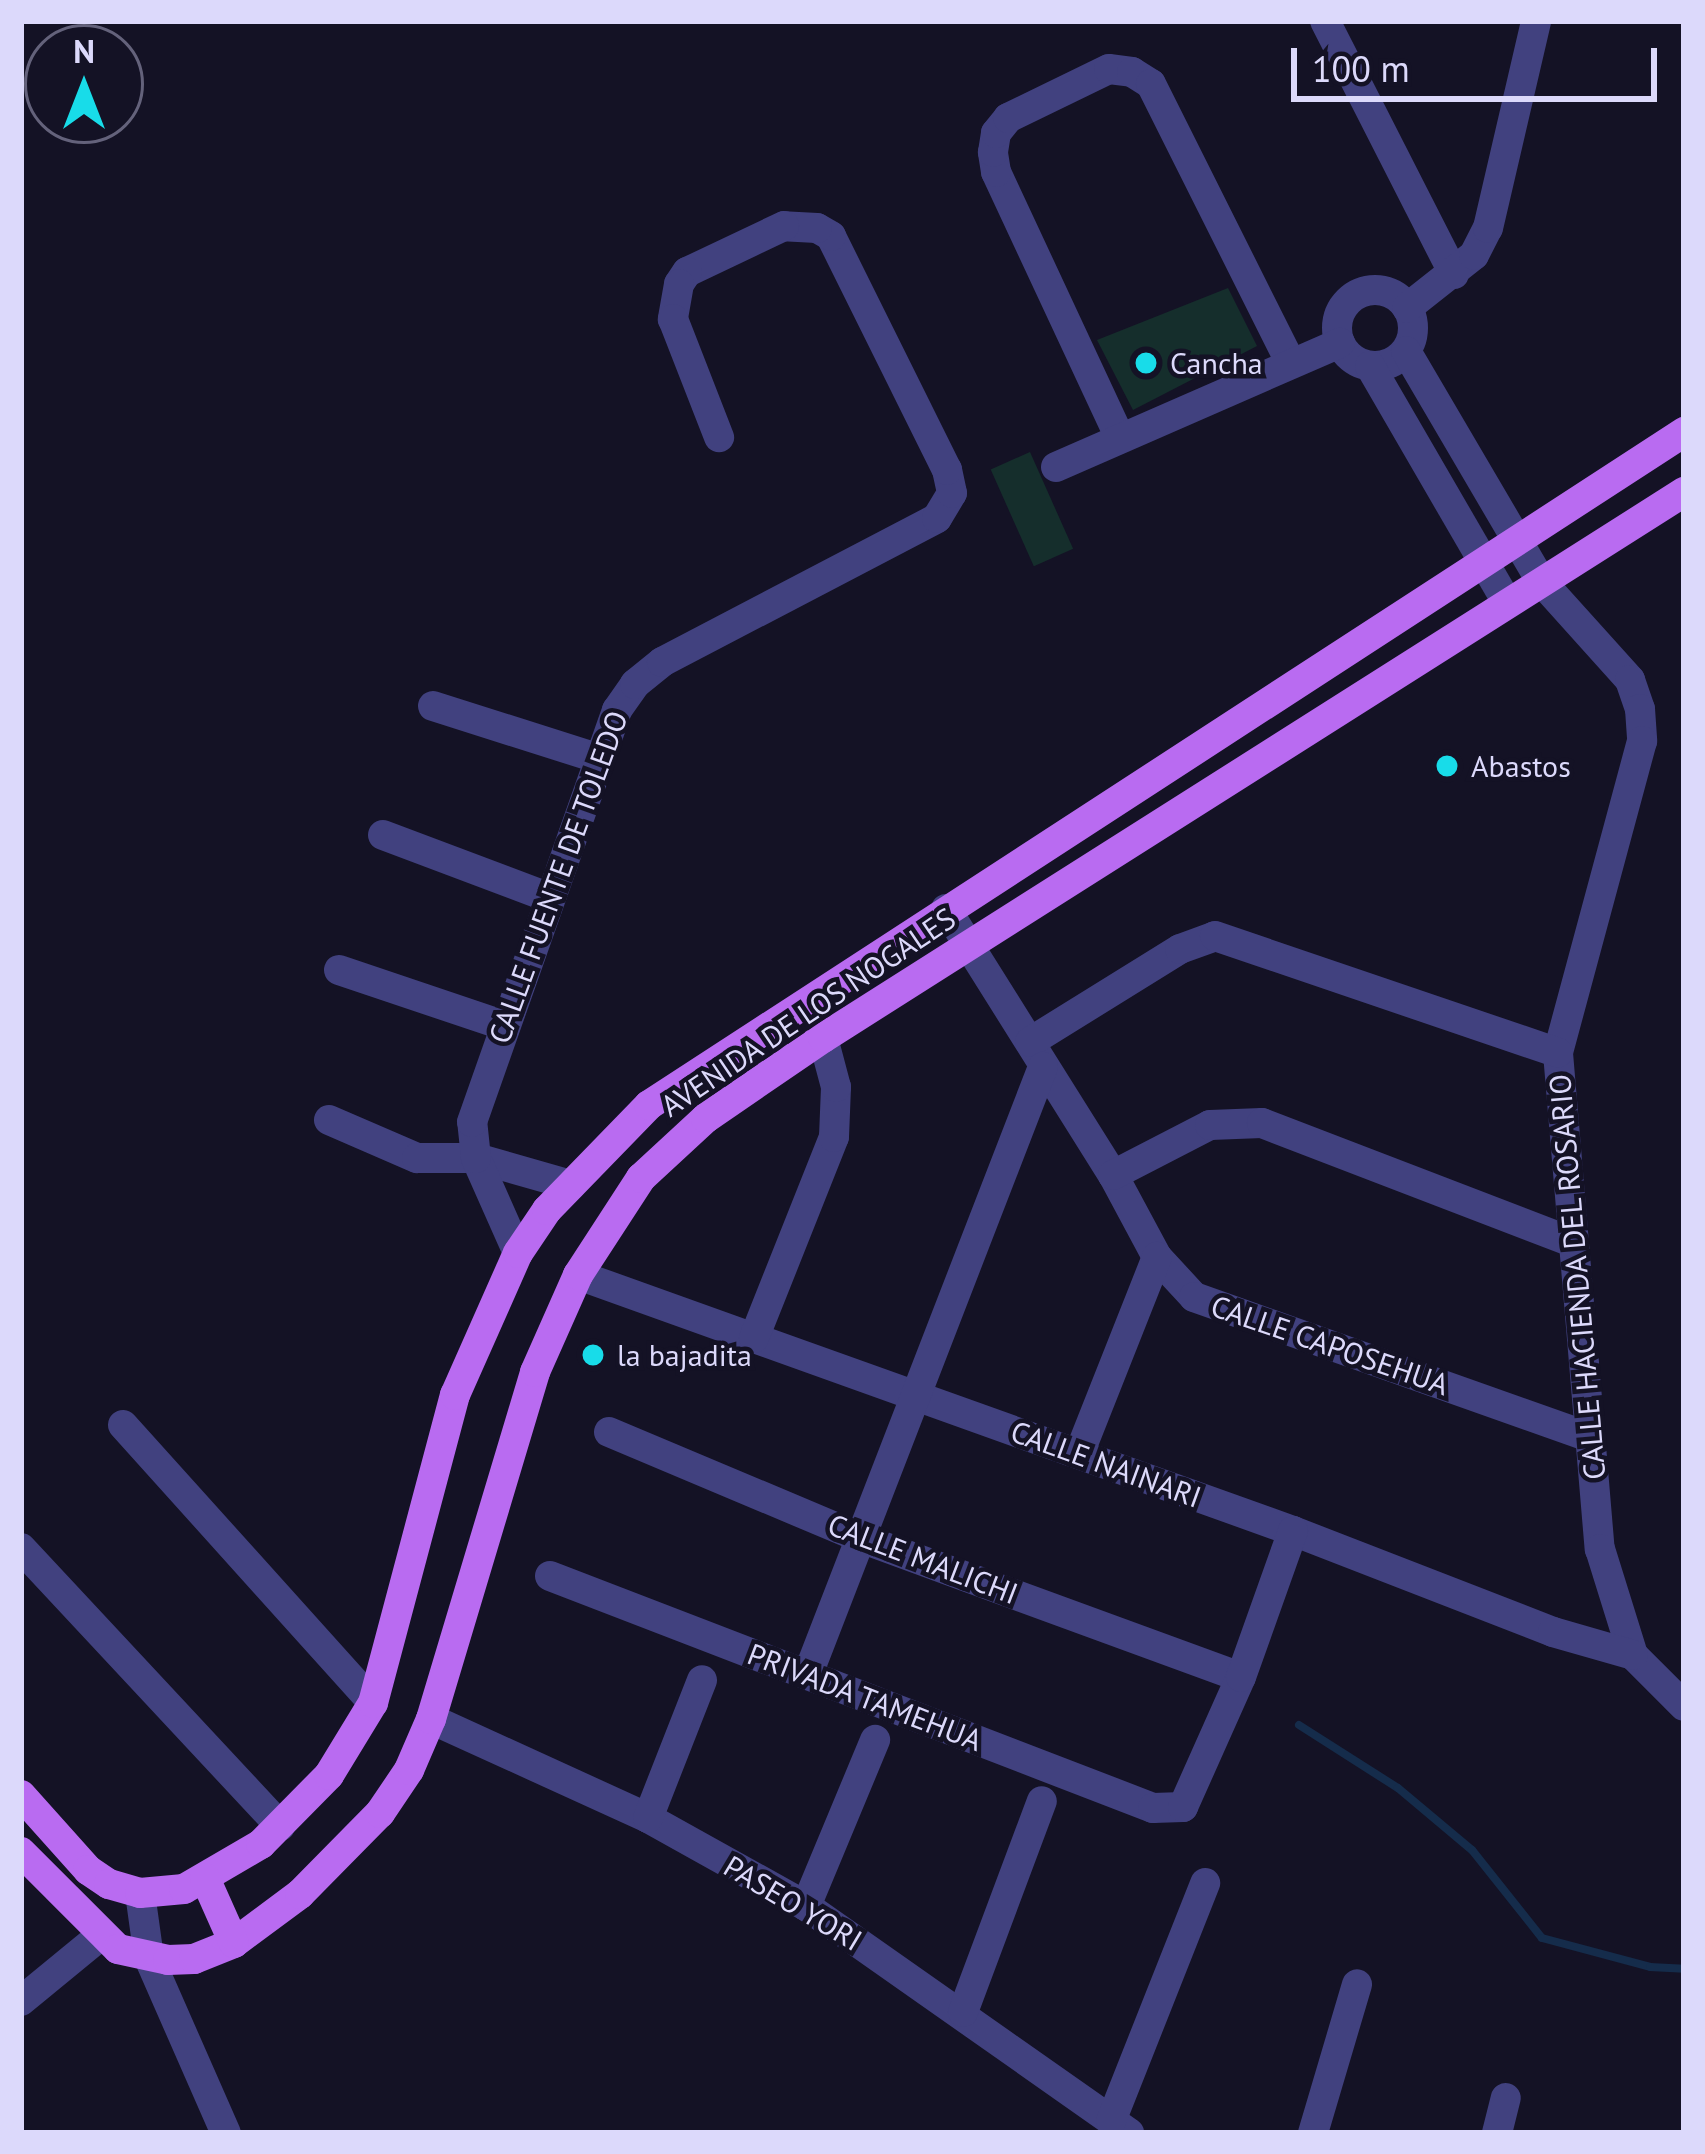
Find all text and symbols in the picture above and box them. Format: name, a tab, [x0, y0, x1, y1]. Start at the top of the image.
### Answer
north arrow	[24, 24, 144, 144]
scale bar	[1297, 24, 1663, 98]
text: N	[73, 29, 95, 72]
text: 100 m	[1312, 45, 1410, 92]
place label: Cancha	[1170, 345, 1263, 381]
marker: Cancha	[1133, 350, 1159, 376]
street label: CALLE FUENTE DE TOLEDO	[481, 705, 635, 1049]
place label: Abastos	[1471, 748, 1571, 784]
marker: Abastos	[1434, 753, 1460, 779]
street label: AVENIDA DE LOS NOGALES	[653, 900, 963, 1124]
street label: CALLE HACIENDA DEL ROSARIO	[1541, 1072, 1613, 1482]
street label: CALLE CAPOSEHUA	[1206, 1287, 1454, 1403]
place label: la bajadita	[617, 1337, 752, 1373]
marker: la bajadita	[580, 1342, 606, 1368]
street label: CALLE NAINARI	[1006, 1413, 1206, 1515]
street label: CALLE MALICHI	[823, 1506, 1023, 1612]
street label: PRIVADA TAMEHUA	[742, 1635, 988, 1759]
street label: PASEO YORI	[717, 1848, 869, 1958]

